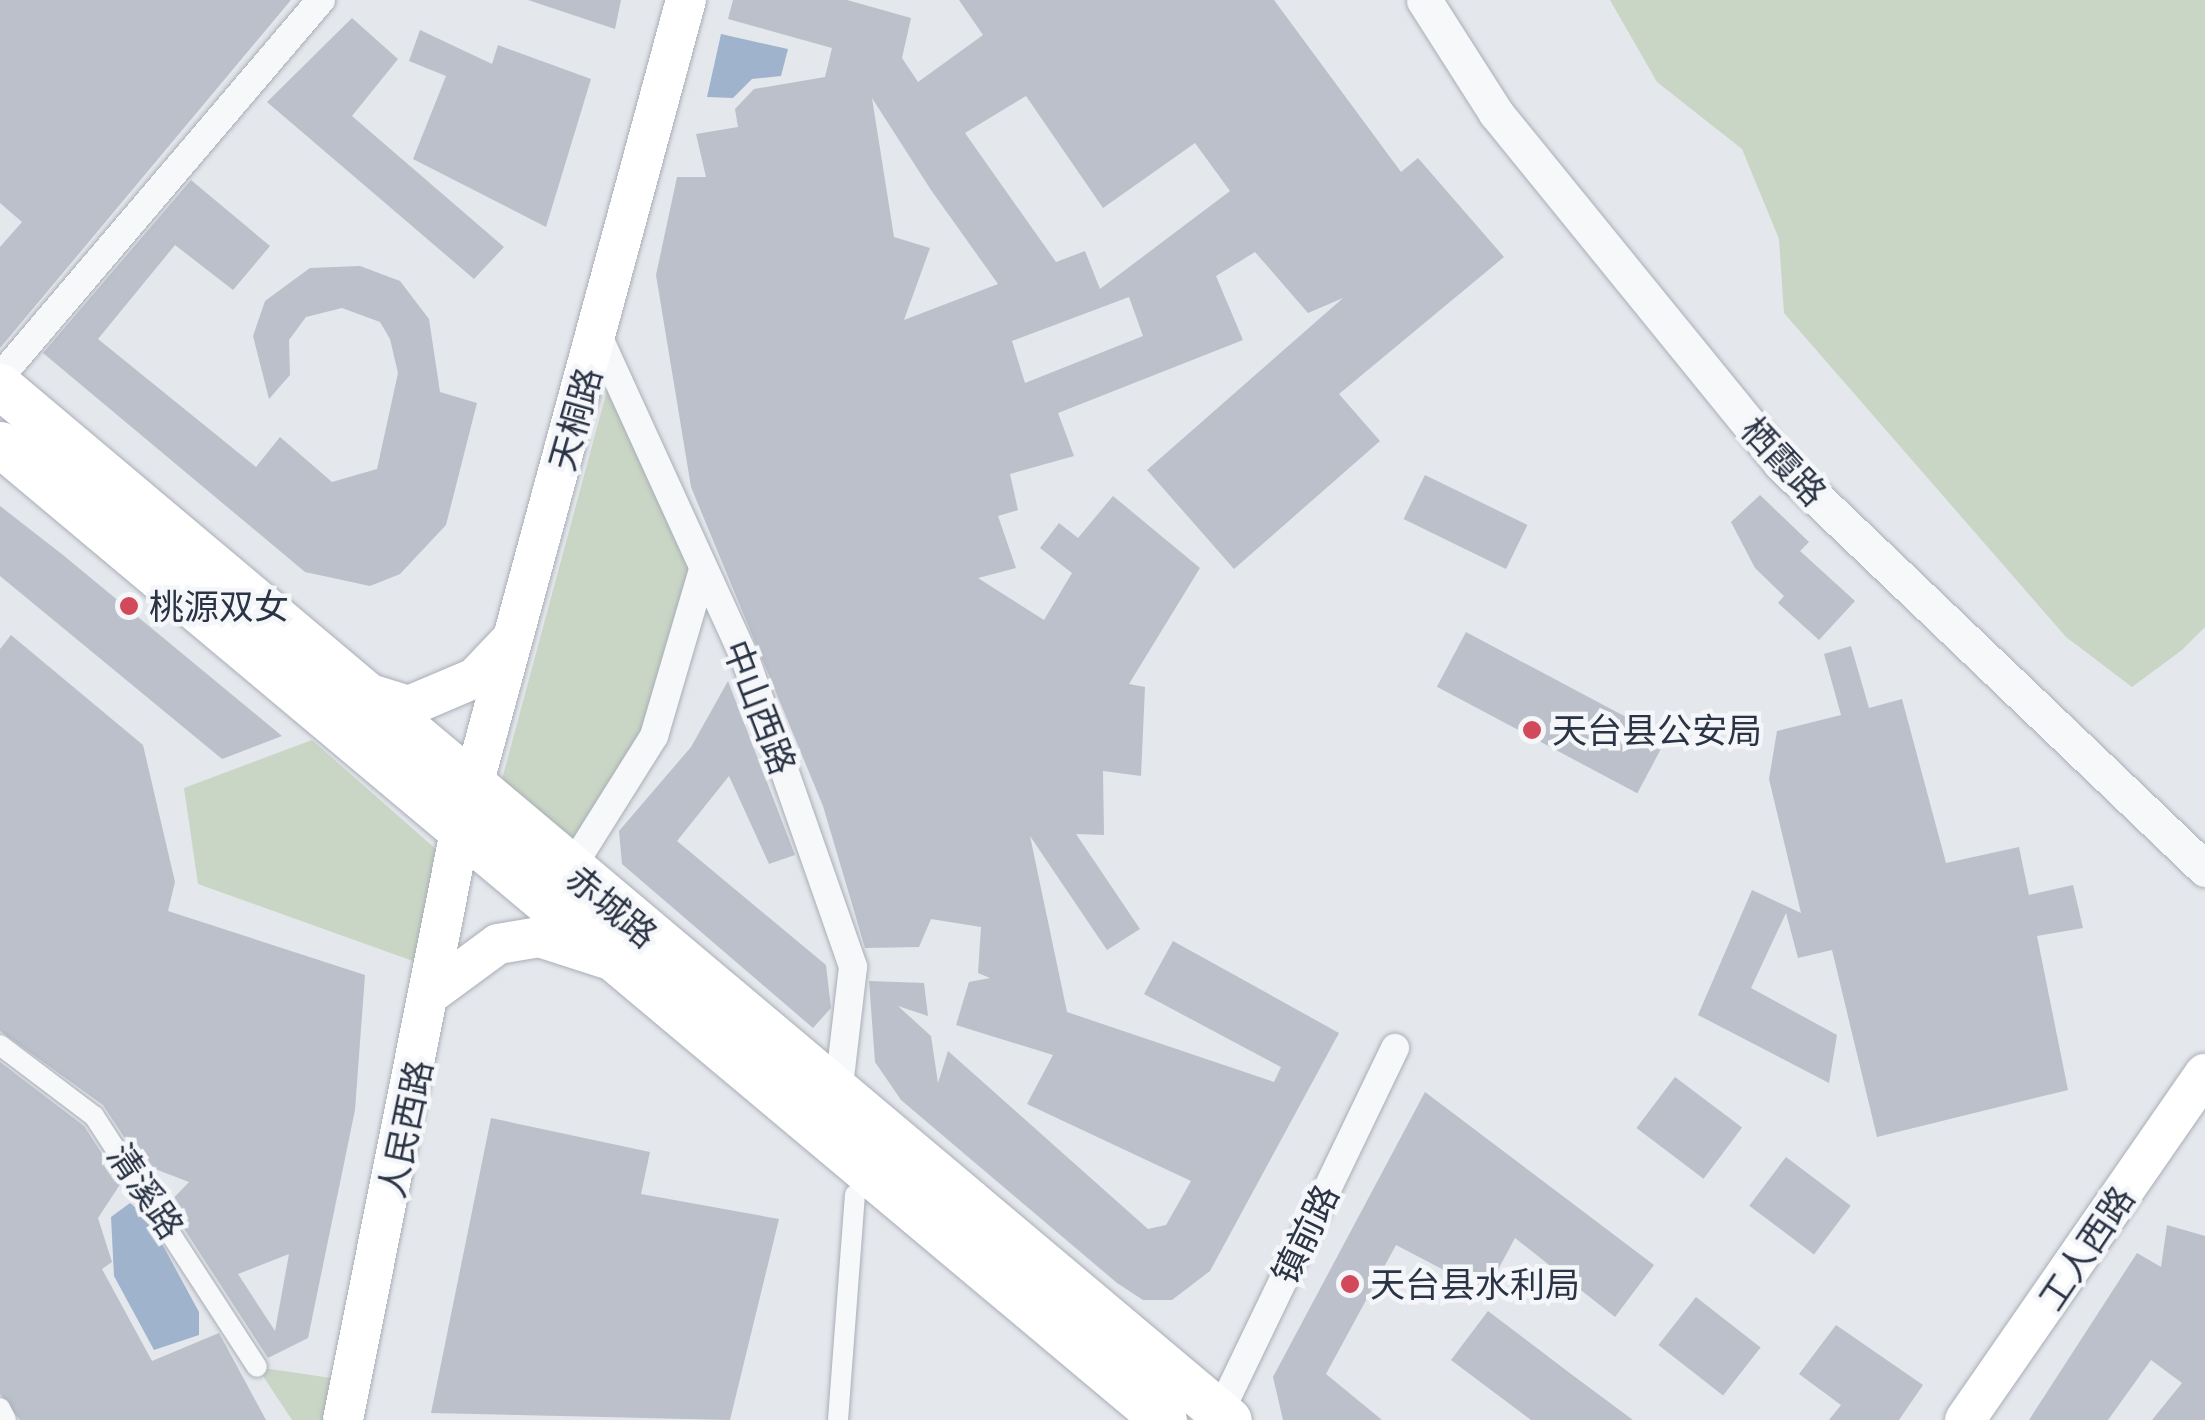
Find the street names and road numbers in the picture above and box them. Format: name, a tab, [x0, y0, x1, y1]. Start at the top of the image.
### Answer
street label: 天桐路	[540, 363, 610, 475]
street label: 栖霞路	[1733, 408, 1835, 514]
street label: 中山西路	[715, 634, 805, 780]
street label: 赤城路	[558, 856, 666, 956]
street label: 人民西路	[370, 1056, 440, 1202]
street label: 清溪路	[99, 1136, 193, 1246]
street label: 镇前路	[1263, 1178, 1347, 1290]
street label: 工人西路	[2029, 1178, 2143, 1318]

